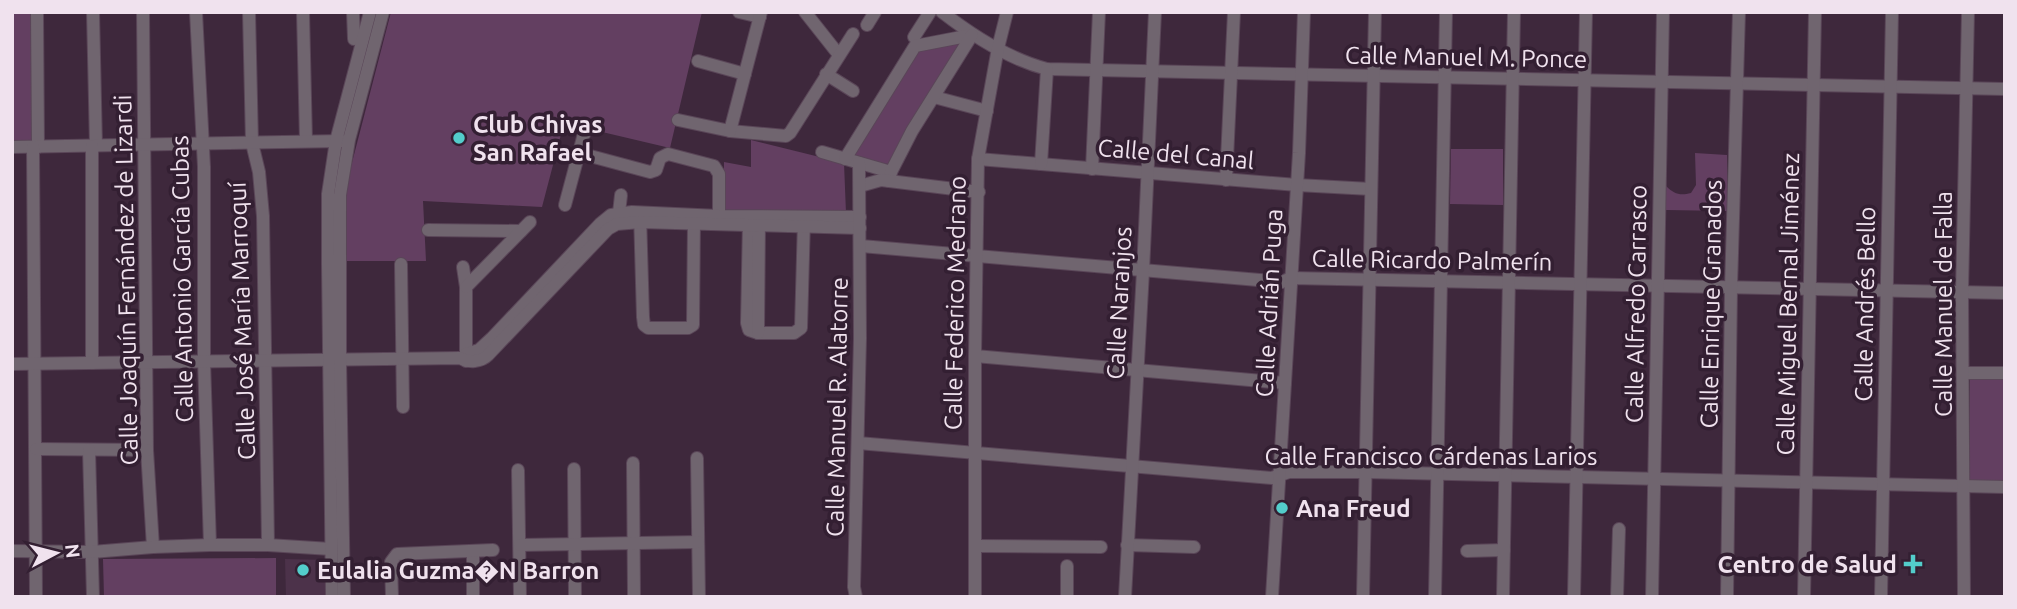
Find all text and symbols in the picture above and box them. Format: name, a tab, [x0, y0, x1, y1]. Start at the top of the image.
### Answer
street label: Calle Manuel M. Ponce	[1345, 41, 1587, 73]
street label: Calle Joaquín Fernández de Lizardi	[109, 94, 143, 466]
place label: Club Chivas San Rafael	[473, 111, 602, 166]
marker: Club Chivas San Rafael	[451, 130, 467, 146]
street label: Calle del Canal	[1097, 134, 1255, 174]
street label: Calle Antonio García Cubas	[166, 135, 198, 423]
street label: Calle Miguel Bernal Jiménez	[1772, 152, 1804, 456]
street label: Calle Federico Medrano	[939, 176, 971, 430]
street label: Calle Enrique Granados	[1695, 179, 1727, 429]
street label: Calle José María Marroquí	[224, 180, 260, 461]
street label: Calle Alfredo Carrasco	[1620, 185, 1652, 423]
street label: Calle Manuel de Falla	[1930, 191, 1957, 417]
street label: Calle Andrés Bello	[1850, 206, 1880, 402]
street label: Calle Adrián Puga	[1251, 208, 1287, 398]
street label: Calle Naranjos	[1102, 226, 1136, 380]
street label: Calle Ricardo Palmerín	[1311, 244, 1553, 276]
street label: Calle Manuel R. Alatorre	[821, 277, 853, 537]
street label: Calle Francisco Cárdenas Larios	[1264, 443, 1598, 470]
place label: Ana Freud	[1296, 495, 1411, 522]
marker: Ana Freud	[1274, 500, 1290, 516]
north arrow	[21, 518, 91, 588]
text: N	[61, 543, 85, 559]
place label: Centro de Salud	[1717, 551, 1897, 578]
marker: Centro de Salud	[1903, 554, 1923, 574]
place label: Eulalia Guzma�N Barron	[317, 557, 599, 584]
marker: Eulalia Guzma�N Barron	[295, 562, 311, 578]

